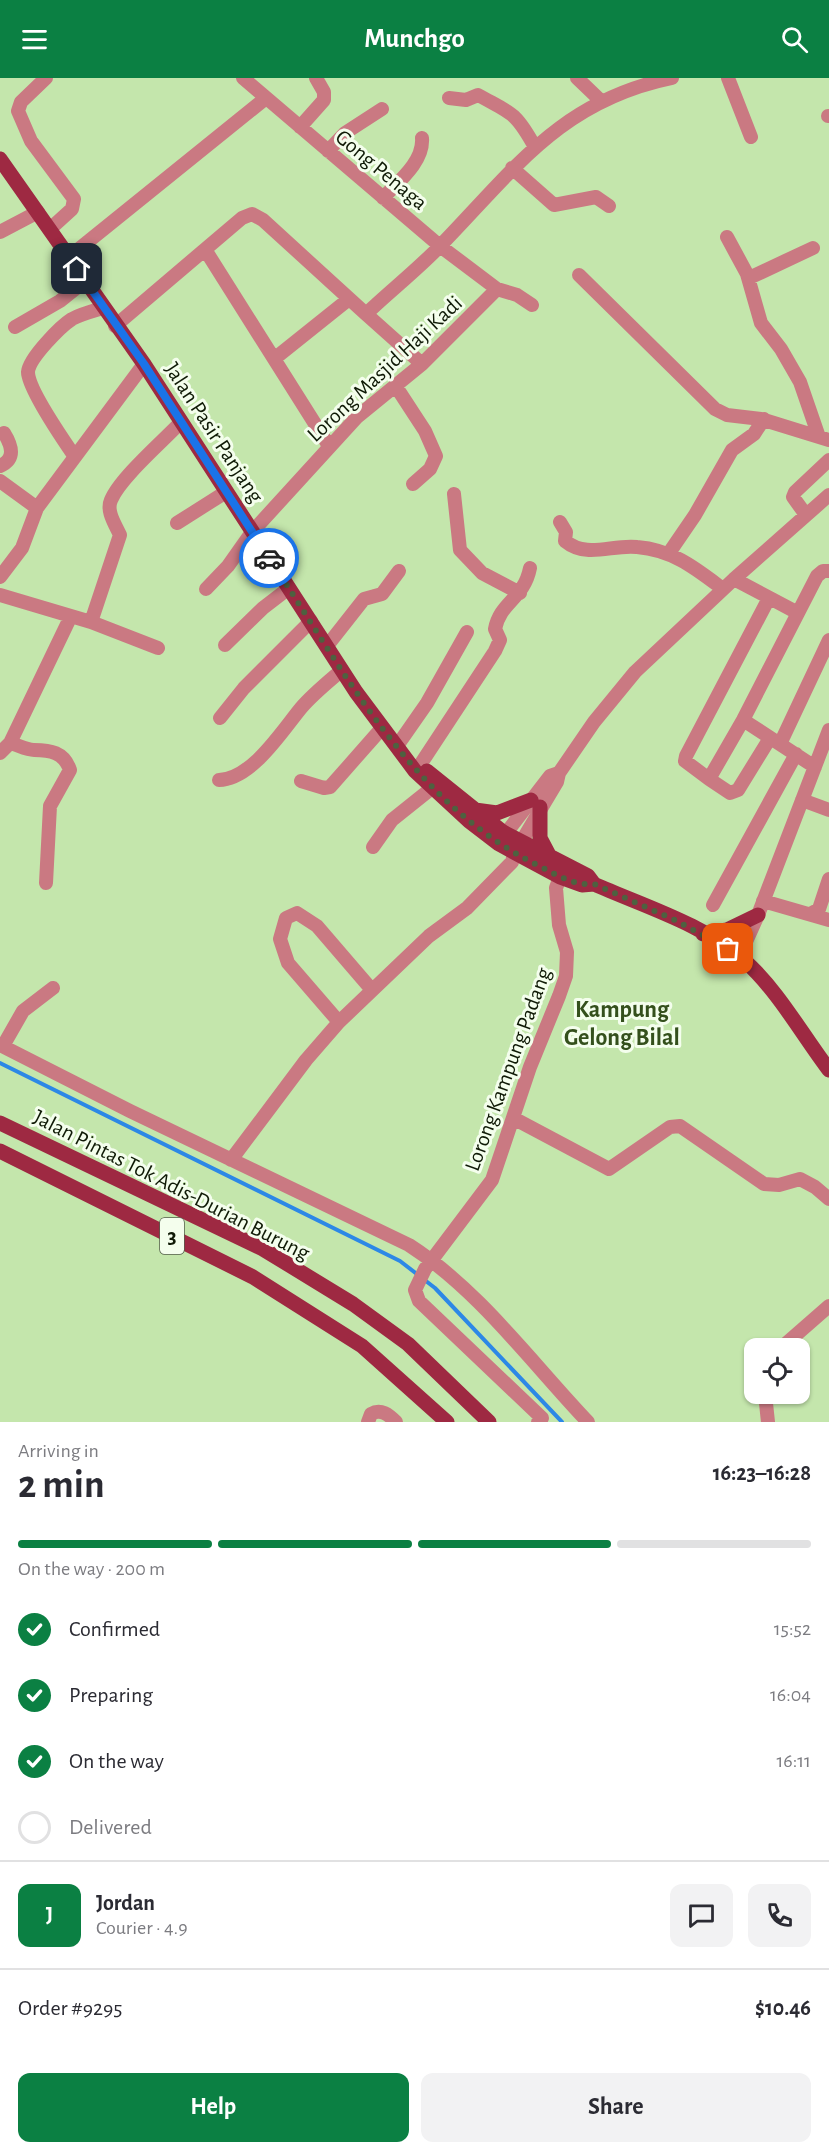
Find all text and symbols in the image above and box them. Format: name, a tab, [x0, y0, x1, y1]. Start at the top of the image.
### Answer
icon: menu	[18, 23, 51, 56]
icon: search	[778, 23, 811, 56]
text: Munchgo	[364, 25, 465, 52]
street label: Gong Penaga	[331, 125, 431, 214]
pin	[51, 243, 102, 294]
icon: home	[60, 252, 93, 285]
street label: Lorong Masjid Haji Kadi	[303, 292, 466, 446]
street label: Jalan Pasir Panjang	[161, 359, 268, 507]
courier	[239, 528, 299, 588]
icon: car	[253, 542, 286, 575]
pin	[702, 923, 753, 974]
icon: bag	[711, 932, 744, 965]
street label: Lorong Kampung Padang	[461, 965, 555, 1174]
district label: Kampung Gelong Bilal	[564, 998, 680, 1050]
street label: Jalan Pintas Tok Adis-Durian Burung	[30, 1105, 313, 1264]
road number: 3	[160, 1218, 184, 1254]
map controls	[744, 1338, 810, 1404]
button: locate	[744, 1338, 810, 1404]
text: Arriving in	[18, 1441, 99, 1461]
text: 16:23–16:28	[713, 1462, 811, 1484]
text: 2 min	[18, 1466, 105, 1505]
text: On the way · 200 m	[18, 1559, 165, 1579]
icon: check	[18, 1613, 51, 1646]
text: Confirmed	[69, 1618, 160, 1640]
text: 15:52	[774, 1619, 811, 1639]
icon: check	[18, 1679, 51, 1712]
text: Preparing	[69, 1684, 153, 1706]
text: 16:04	[770, 1685, 811, 1705]
icon: check	[18, 1745, 51, 1778]
text: On the way	[69, 1750, 164, 1772]
text: 16:11	[776, 1751, 811, 1771]
text: Delivered	[69, 1816, 152, 1838]
button: chat	[670, 1884, 733, 1947]
button: phone	[748, 1884, 811, 1947]
text: Jordan	[96, 1892, 155, 1914]
text: J	[46, 1904, 53, 1926]
text: Courier · 4.9	[96, 1918, 188, 1938]
text: Order #9295	[18, 1997, 123, 2019]
text: $10.46	[755, 1997, 811, 2019]
button: Help	[18, 2073, 409, 2142]
button: Share	[421, 2073, 811, 2142]

